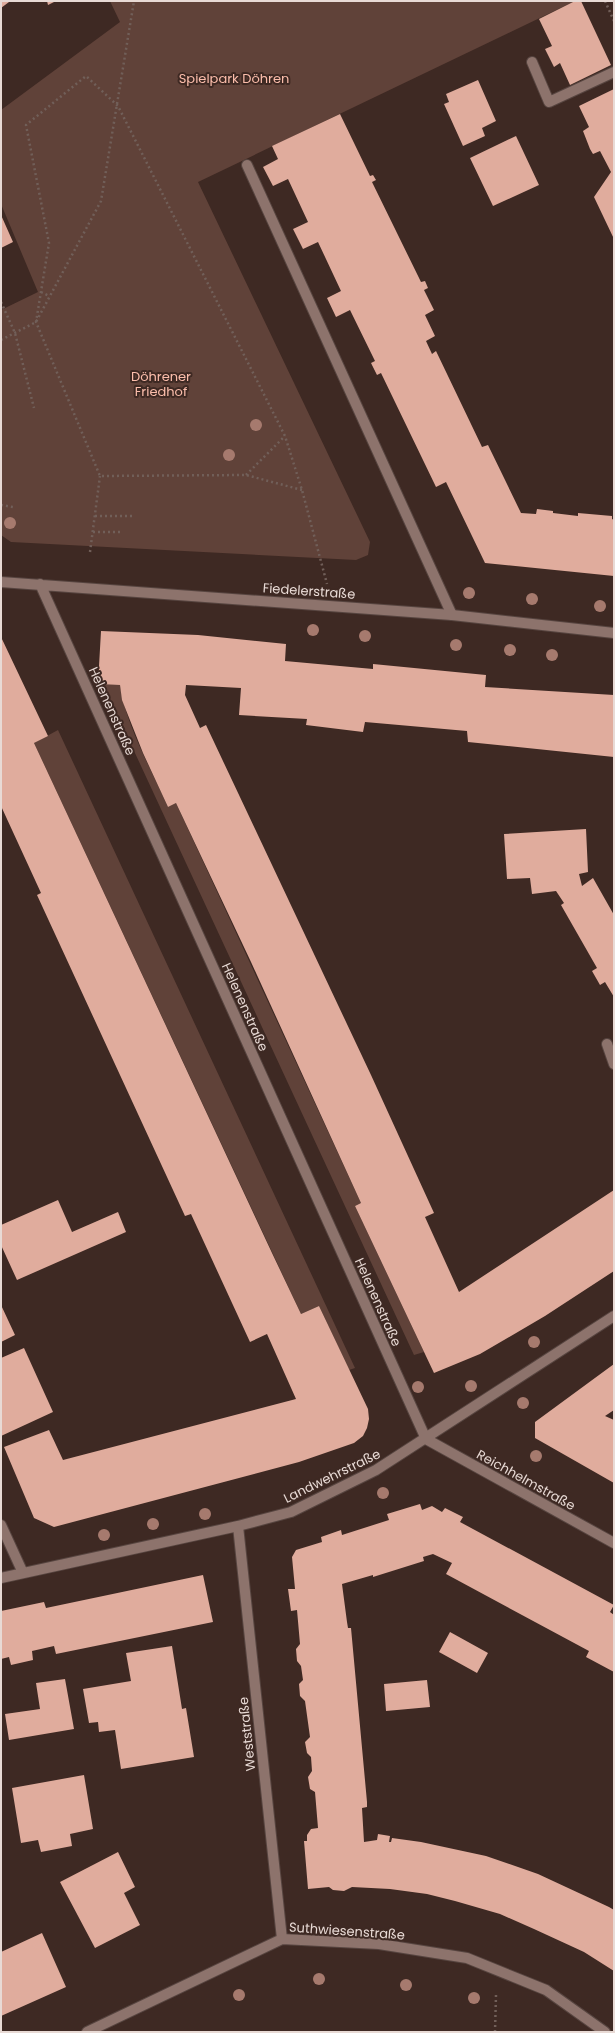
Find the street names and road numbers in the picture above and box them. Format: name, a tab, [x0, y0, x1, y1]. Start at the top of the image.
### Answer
street label: Fiedelerstraße	[262, 578, 356, 604]
street label: Helenenstraße	[84, 664, 140, 758]
street label: Helenenstraße	[217, 960, 273, 1054]
street label: Helenenstraße	[350, 1255, 406, 1349]
street label: Landwehrstraße	[280, 1444, 384, 1508]
street label: Reichhelmstraße	[473, 1445, 579, 1515]
street label: Weststraße	[234, 1696, 260, 1772]
street label: Suthwiesenstraße	[288, 1917, 406, 1945]

